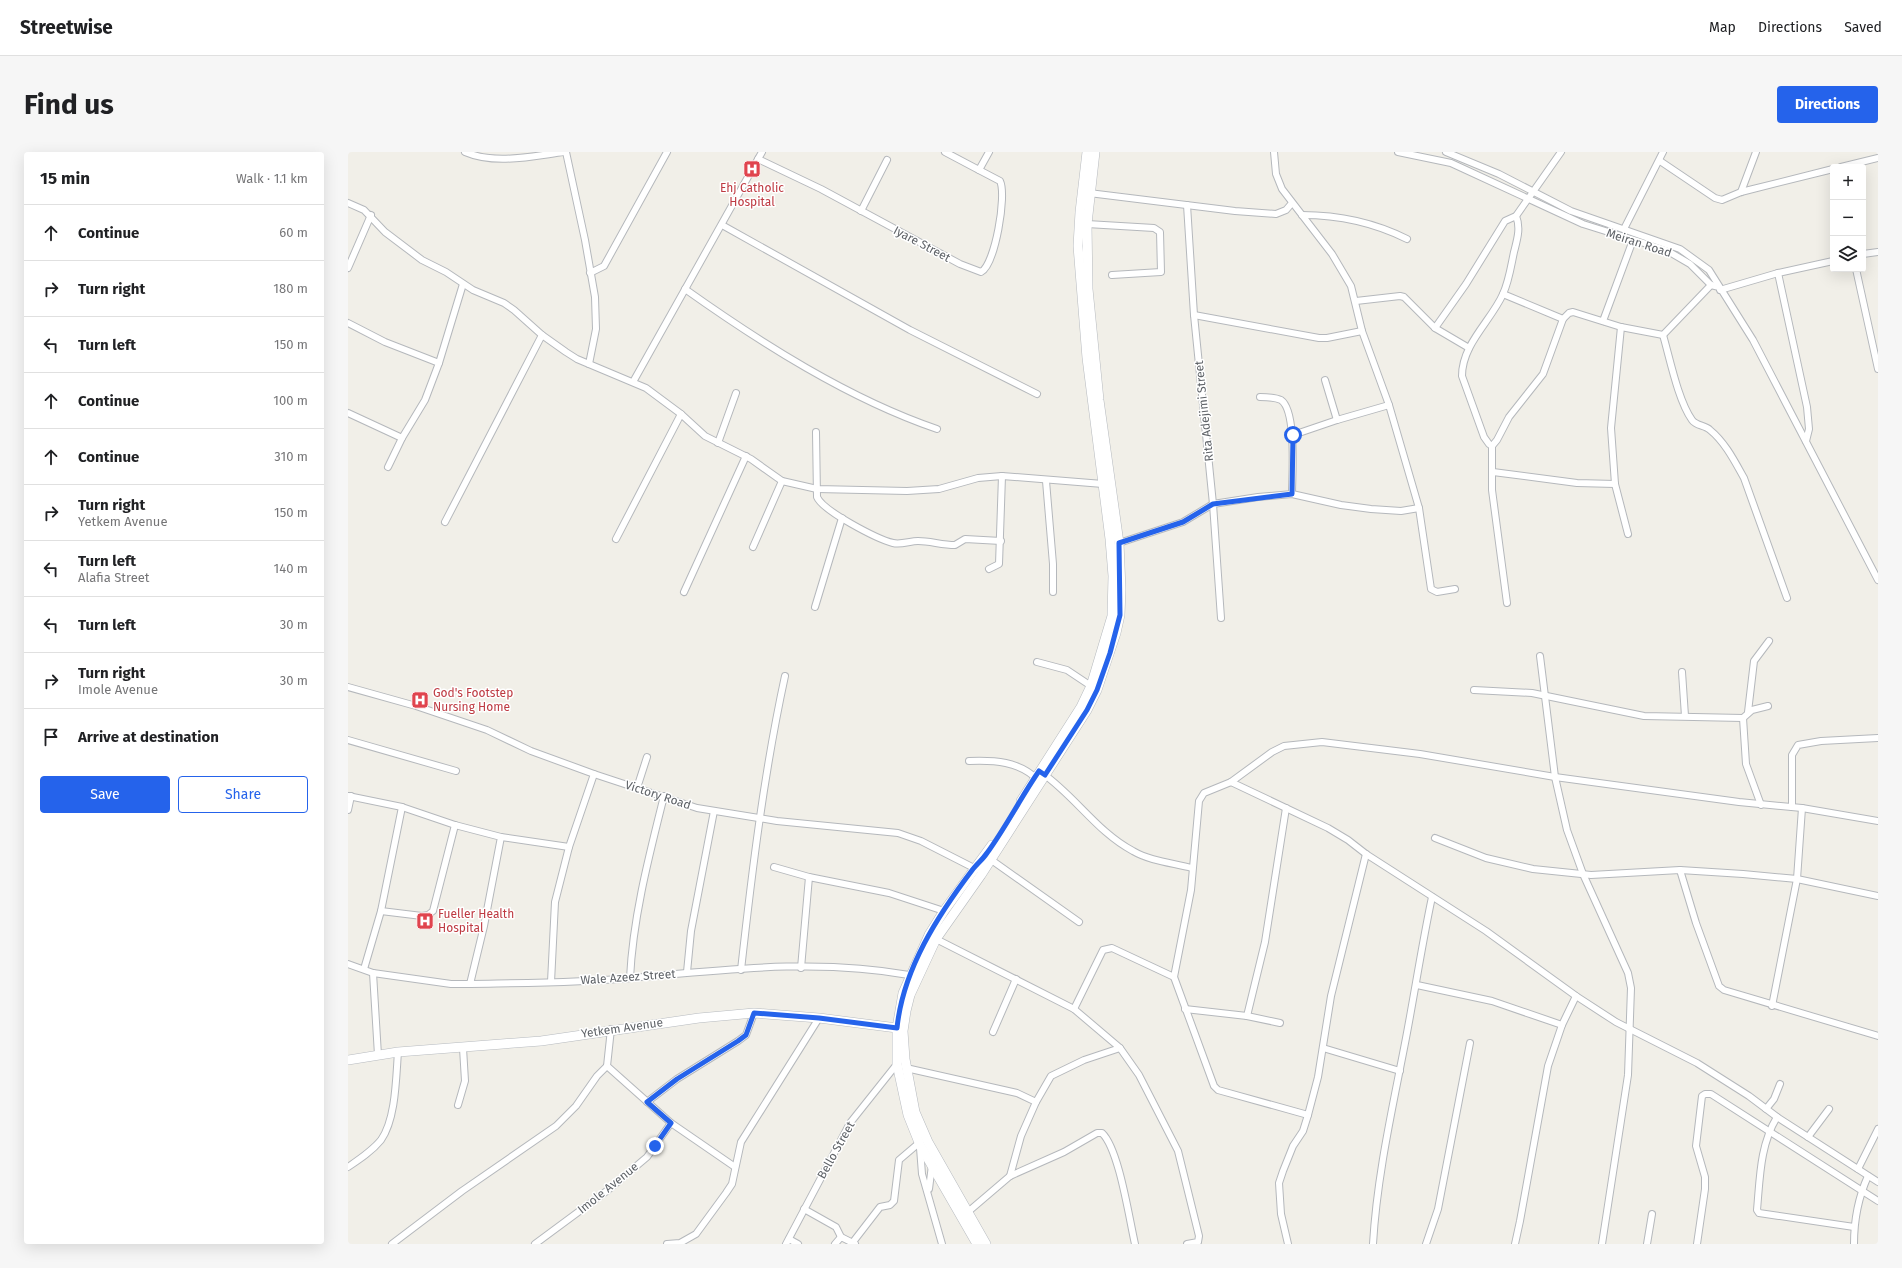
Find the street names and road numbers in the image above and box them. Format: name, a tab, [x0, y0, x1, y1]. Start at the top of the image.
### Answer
street label: Iyare Street	[891, 223, 953, 265]
street label: Meiran Road	[1605, 226, 1673, 260]
street label: Rita Adejimi Street	[1192, 359, 1216, 462]
street label: Victory Road	[623, 778, 693, 812]
street label: Wale Azeez Street	[580, 967, 677, 987]
street label: Yetkem Avenue	[580, 1015, 664, 1041]
street label: Bello Street	[814, 1118, 858, 1181]
street label: Imole Avenue	[575, 1159, 641, 1217]

